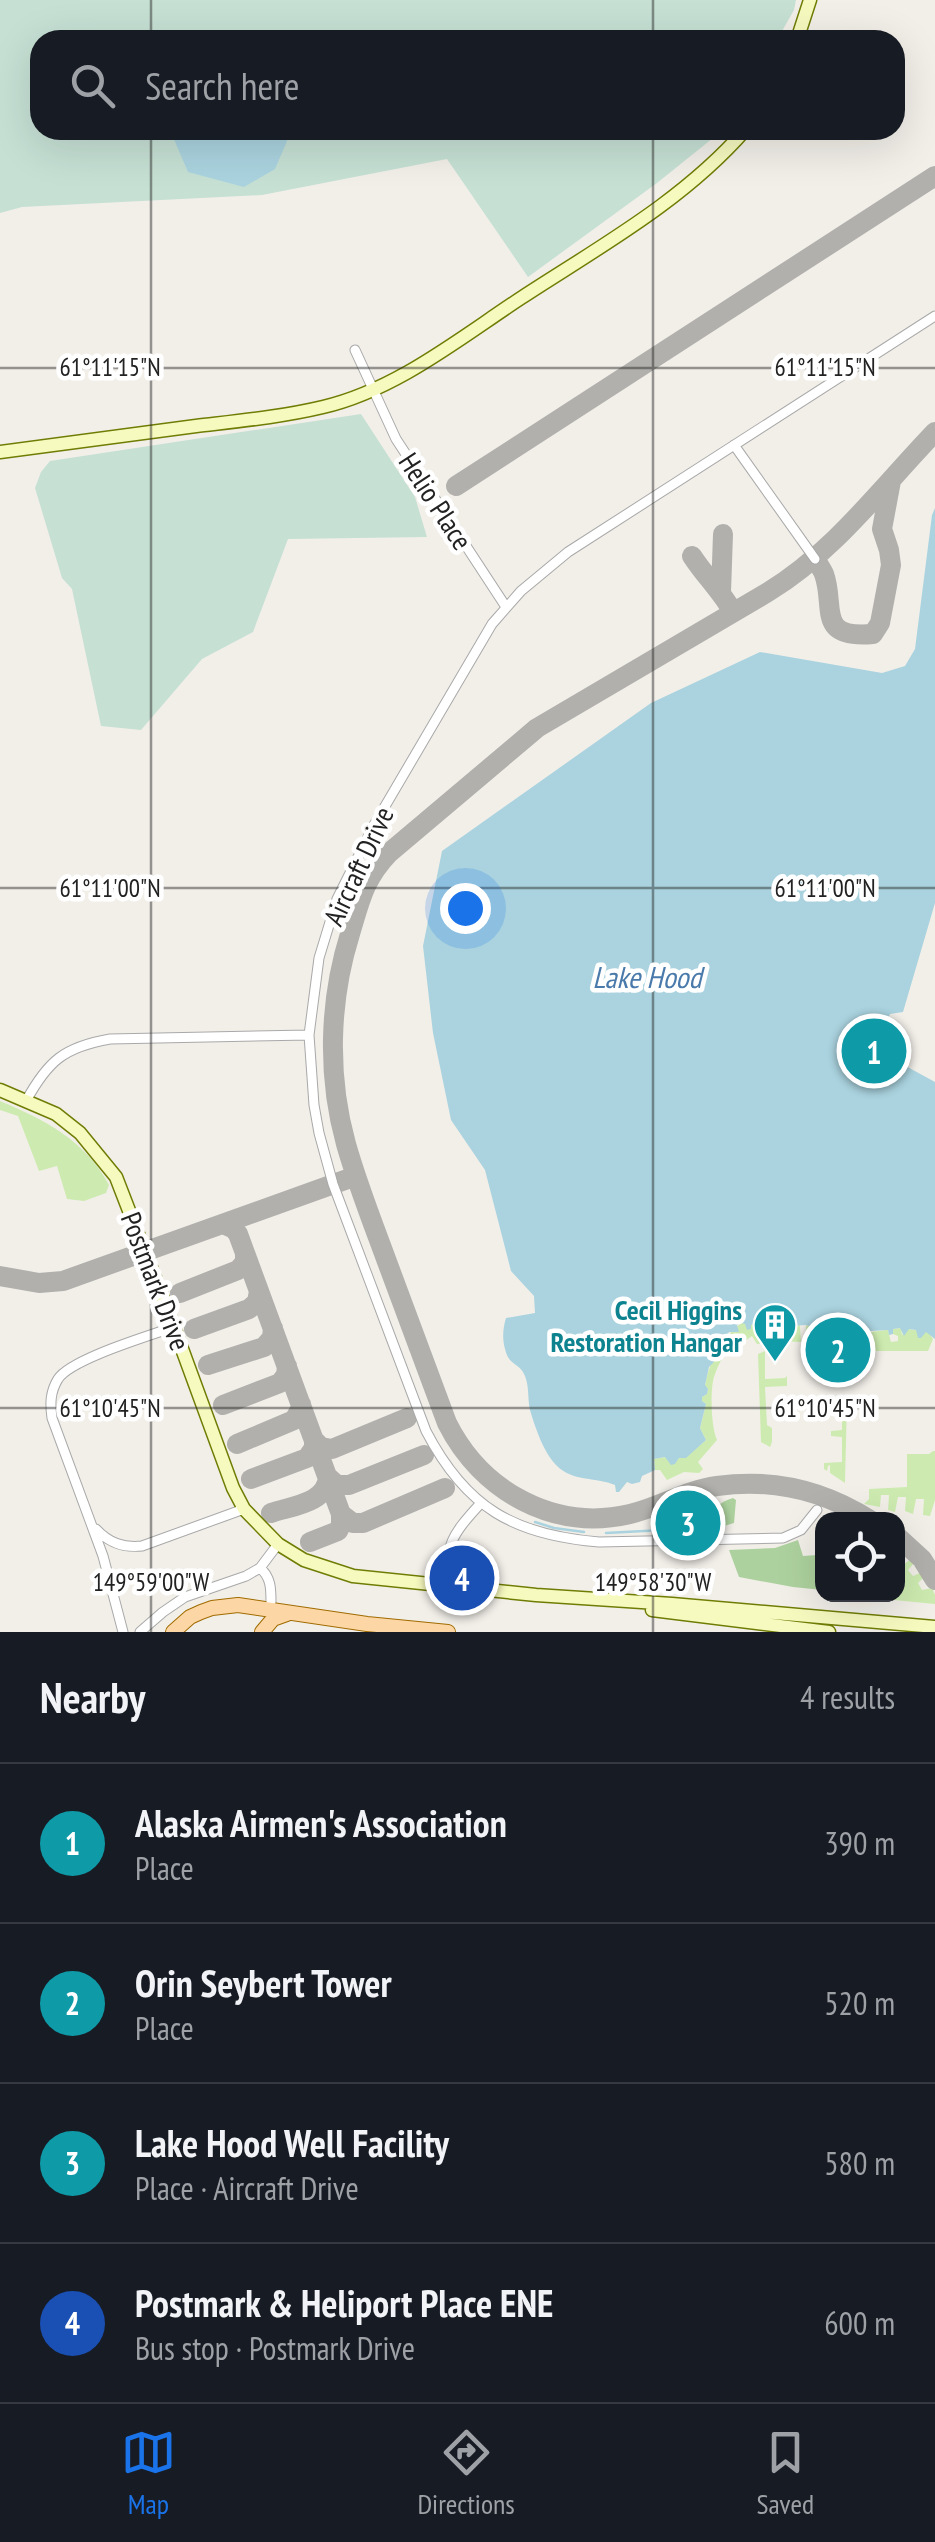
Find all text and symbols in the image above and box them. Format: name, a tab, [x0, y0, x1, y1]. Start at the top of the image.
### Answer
search box	[30, 30, 905, 140]
icon: search	[65, 58, 120, 113]
text: Search here	[145, 61, 299, 110]
text: 61°11'15"N	[59, 351, 161, 383]
text: 61°11'15"N	[774, 351, 876, 383]
street label: Helio Place	[391, 445, 481, 557]
street label: Aircraft Drive	[314, 801, 402, 931]
text: 61°11'00"N	[59, 872, 161, 904]
text: 61°11'00"N	[774, 872, 876, 904]
your location	[440, 883, 491, 934]
water label: Lake Hood	[592, 957, 706, 996]
pin: 1	[842, 1014, 906, 1088]
street label: Postmark Drive	[113, 1207, 199, 1355]
place label: Cecil Higgins Restoration Hangar	[550, 1291, 743, 1360]
building icon: Cecil Higgins Restoration Hangar	[752, 1302, 798, 1363]
pin: 2	[806, 1312, 870, 1388]
text: 61°10'45"N	[59, 1392, 161, 1424]
text: 61°10'45"N	[774, 1392, 876, 1424]
pin: 3	[656, 1486, 720, 1560]
map controls	[815, 1512, 905, 1602]
button: locate	[815, 1512, 905, 1602]
pin: 4	[430, 1540, 494, 1616]
text: 149°59'00"W	[93, 1566, 209, 1598]
text: 149°58'30"W	[595, 1566, 711, 1598]
text: Nearby	[40, 1670, 145, 1725]
text: 4 results	[800, 1676, 895, 1718]
text: Alaska Airmen's Association	[135, 1798, 507, 1847]
text: 1	[65, 1822, 80, 1864]
text: 390 m	[824, 1822, 895, 1864]
text: Place	[135, 1847, 194, 1889]
text: Orin Seybert Tower	[135, 1958, 392, 2007]
text: 2	[65, 1982, 80, 2024]
text: 520 m	[824, 1982, 895, 2024]
text: Place	[135, 2007, 194, 2049]
text: Lake Hood Well Facility	[135, 2118, 449, 2167]
text: 3	[65, 2142, 80, 2184]
text: 580 m	[824, 2142, 895, 2184]
text: Place · Aircraft Drive	[135, 2167, 359, 2209]
text: Postmark & Heliport Place ENE	[135, 2278, 553, 2327]
text: 4	[65, 2302, 80, 2344]
text: 600 m	[824, 2302, 895, 2344]
text: Bus stop · Postmark Drive	[135, 2327, 415, 2369]
tab: Map	[121, 2425, 176, 2522]
tab: Directions	[417, 2425, 515, 2522]
tab: Saved	[756, 2425, 814, 2522]

